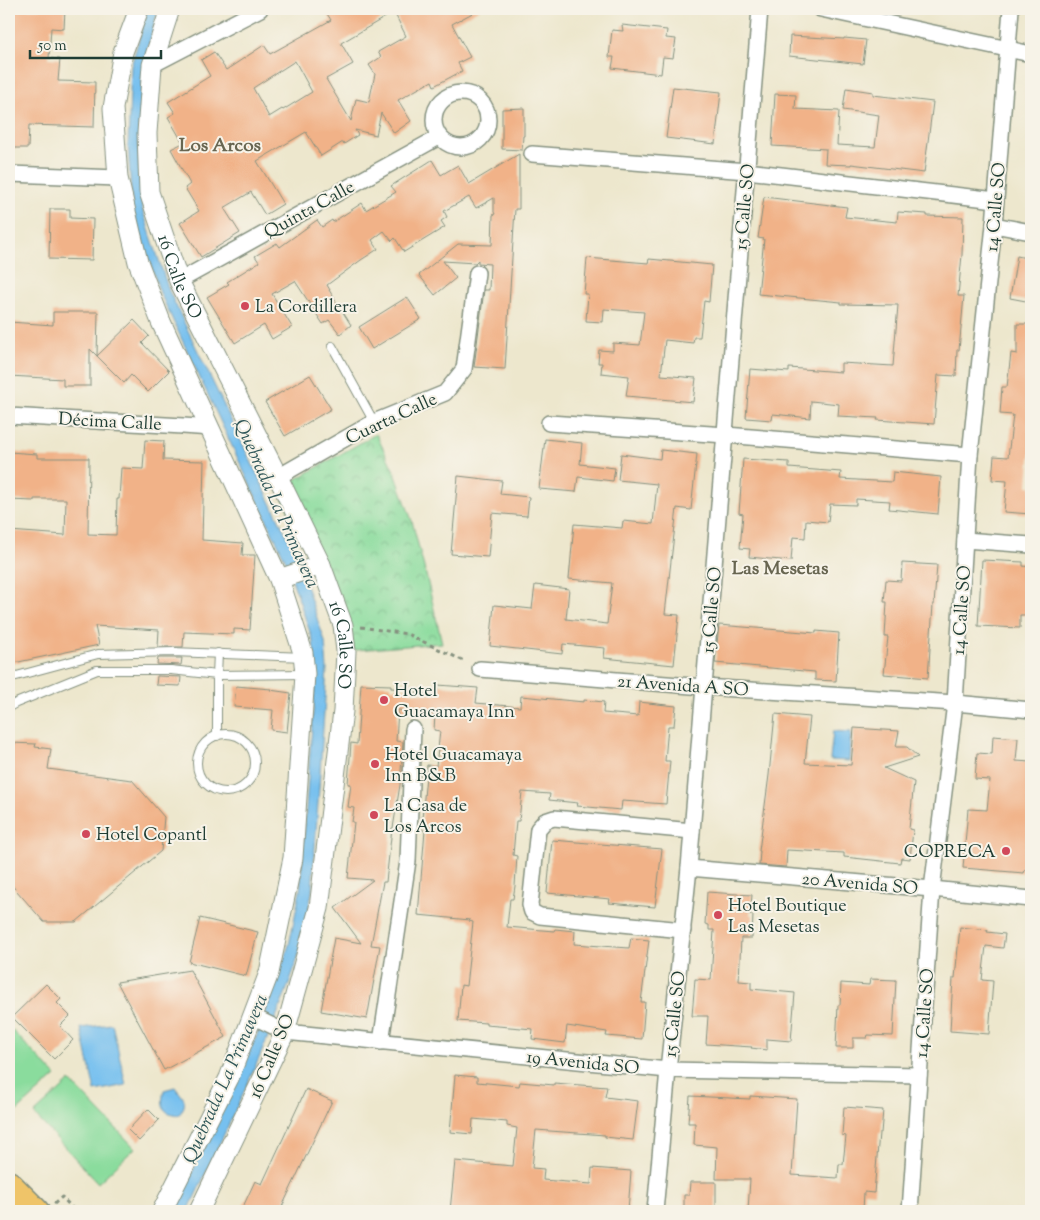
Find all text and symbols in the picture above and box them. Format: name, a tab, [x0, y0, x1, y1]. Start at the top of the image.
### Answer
scale bar	[30, 28, 161, 60]
text: 50 m	[37, 36, 67, 57]
district label: Los Arcos	[179, 133, 262, 160]
street label: 14 Calle SO	[980, 161, 1014, 253]
street label: 15 Calle SO	[729, 163, 763, 252]
street label: Quinta Calle	[260, 175, 360, 246]
street label: 16 Calle SO	[149, 231, 207, 324]
place label: La Cordillera	[255, 295, 357, 321]
marker: La Cordillera	[239, 300, 251, 312]
street label: Cuarta Calle	[342, 387, 442, 452]
street label: Décima Calle	[57, 407, 162, 439]
water label: Quebrada La Primavera	[226, 415, 325, 593]
district label: Las Mesetas	[732, 556, 829, 583]
street label: 14 Calle SO	[947, 564, 979, 656]
street label: 15 Calle SO	[696, 566, 730, 655]
street label: 16 Calle SO	[320, 598, 357, 690]
street label: 21 Avenida A SO	[616, 669, 750, 705]
place label: Hotel Guacamaya Inn	[394, 679, 515, 726]
marker: Hotel Guacamaya Inn	[378, 694, 390, 706]
place label: Hotel Guacamaya Inn B&B	[385, 743, 522, 790]
marker: Hotel Guacamaya Inn B&B	[369, 758, 381, 770]
place label: La Casa de Los Arcos	[384, 794, 467, 841]
marker: La Casa de Los Arcos	[368, 809, 380, 821]
place label: Hotel Copantl	[96, 823, 207, 849]
marker: Hotel Copantl	[80, 828, 92, 840]
place label: COPRECA	[904, 840, 996, 866]
marker: COPRECA	[1000, 845, 1012, 857]
street label: 20 Avenida SO	[801, 867, 919, 903]
place label: Hotel Boutique Las Mesetas	[728, 894, 847, 941]
marker: Hotel Boutique Las Mesetas	[712, 909, 724, 921]
street label: 14 Calle SO	[910, 967, 942, 1059]
street label: 15 Calle SO	[659, 970, 693, 1059]
water label: Quebrada La Primavera	[177, 990, 276, 1168]
street label: 16 Calle SO	[243, 1010, 302, 1103]
street label: 19 Avenida SO	[525, 1045, 641, 1083]

